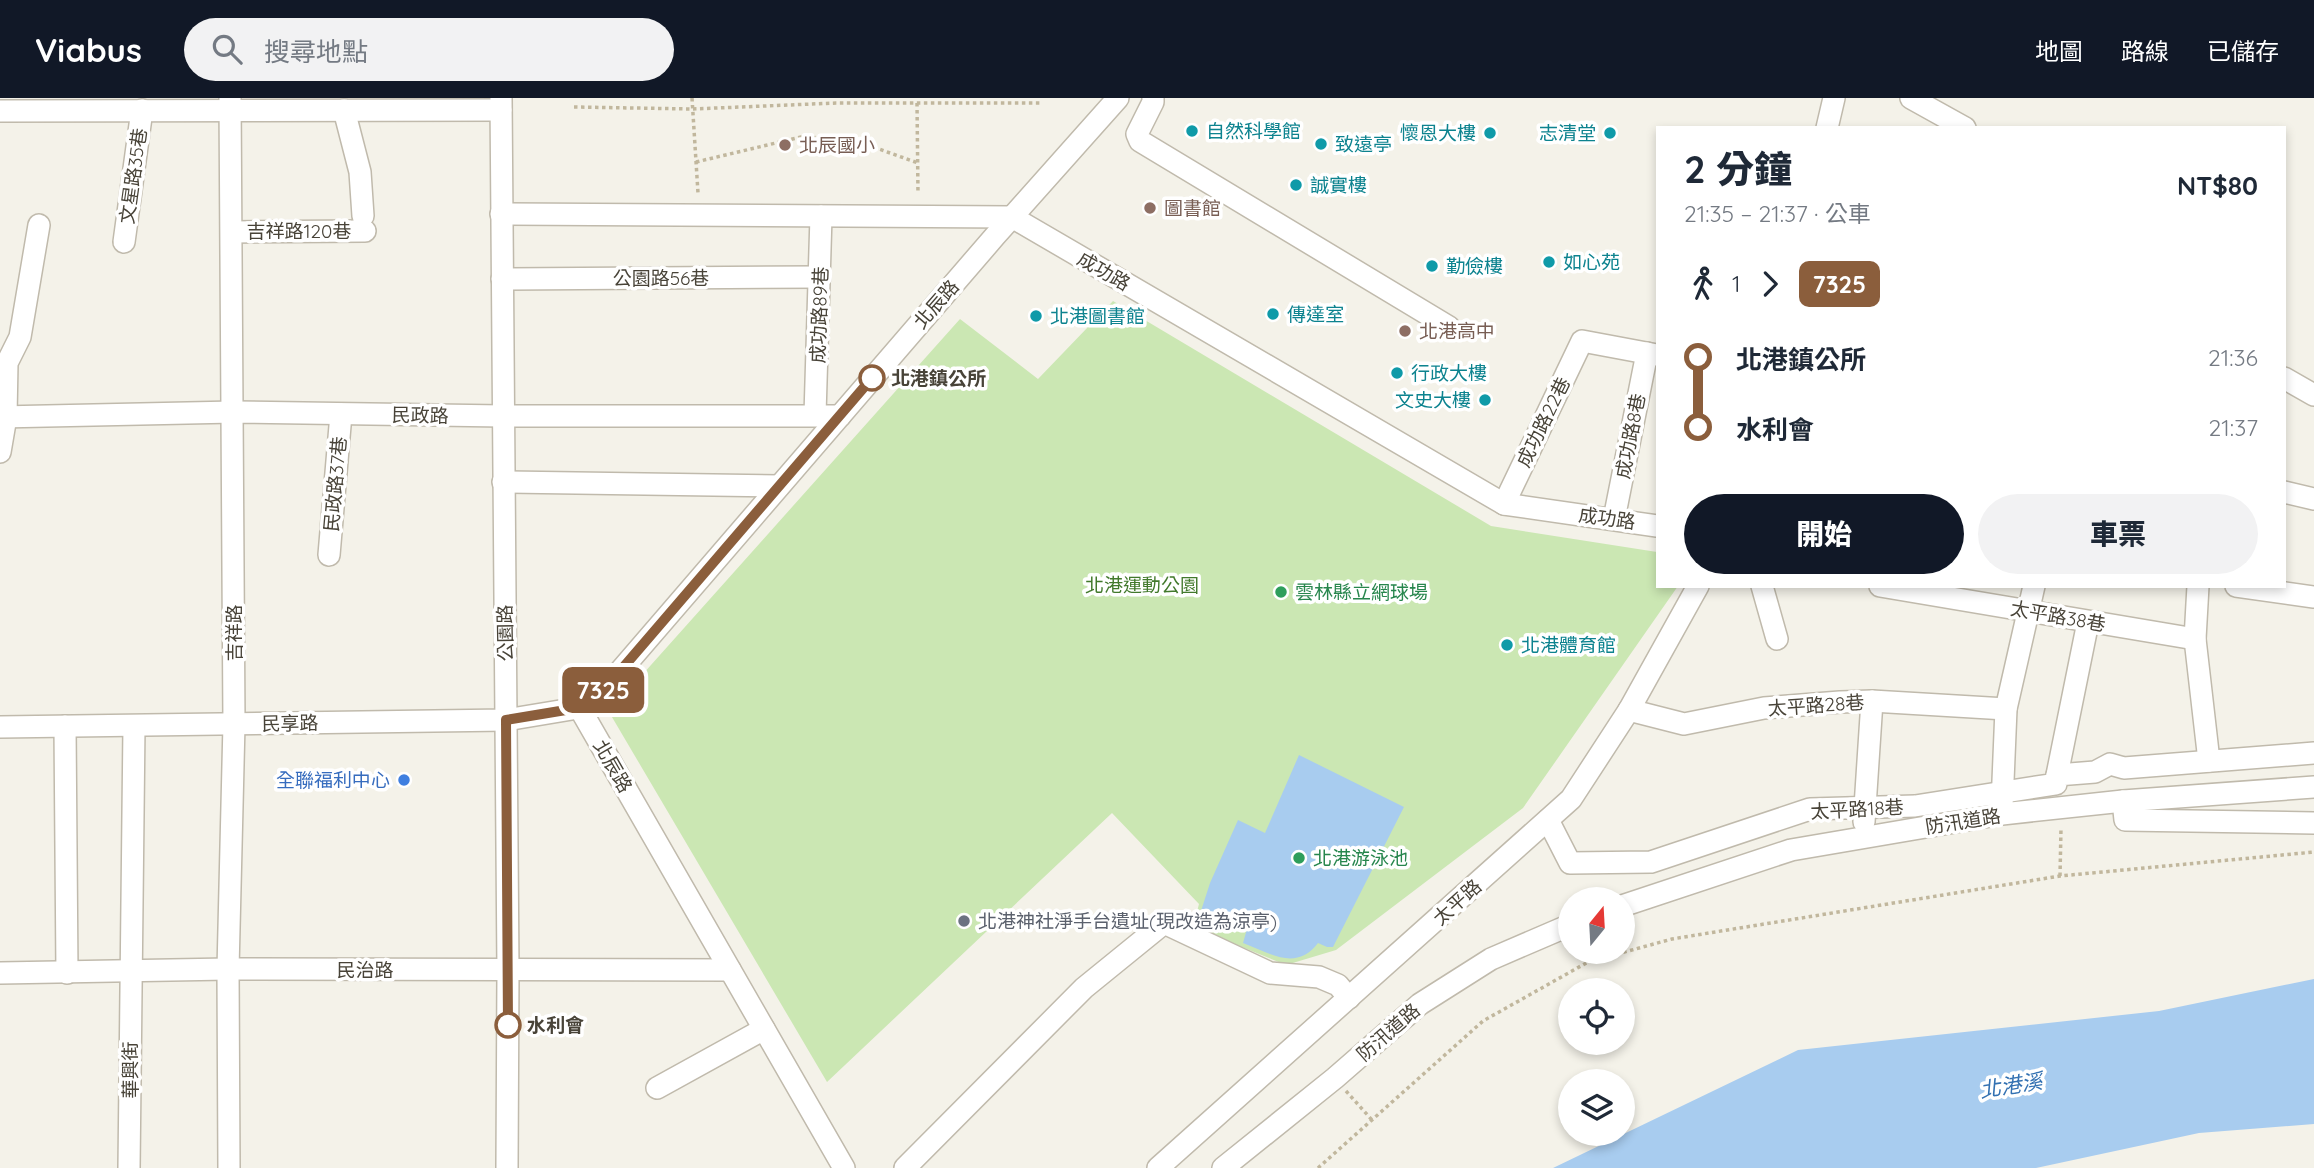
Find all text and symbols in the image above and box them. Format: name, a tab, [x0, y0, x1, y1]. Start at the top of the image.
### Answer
search box	[184, 18, 674, 81]
text: Viabus	[35, 29, 142, 70]
icon: search	[208, 30, 246, 68]
text: 搜尋地點	[264, 35, 368, 68]
text: 地圖	[2035, 36, 2083, 66]
text: 路線	[2121, 36, 2169, 66]
text: 已儲存	[2207, 36, 2279, 66]
place label: 自然科學館	[1206, 119, 1301, 143]
place label: 懷恩大樓	[1400, 121, 1476, 145]
place label: 志清堂	[1539, 121, 1596, 145]
marker: 自然科學館	[1184, 123, 1200, 139]
marker: 懷恩大樓	[1482, 125, 1498, 141]
marker: 志清堂	[1602, 125, 1618, 141]
street label: 文星路35巷	[114, 127, 152, 225]
place label: 致遠亭	[1335, 132, 1392, 156]
place label: 北辰國小	[799, 133, 875, 157]
marker: 致遠亭	[1313, 136, 1329, 152]
marker: 北辰國小	[777, 137, 793, 153]
text: 2 分鐘	[1684, 145, 1792, 193]
text: NT$80	[2177, 169, 2258, 202]
place label: 誠實樓	[1310, 173, 1367, 197]
marker: 誠實樓	[1288, 177, 1304, 193]
place label: 圖書館	[1164, 196, 1221, 220]
text: 21:35 – 21:37 · 公車	[1684, 199, 1871, 228]
marker: 圖書館	[1142, 200, 1158, 216]
street label: 吉祥路120巷	[247, 219, 351, 243]
street label: 成功路	[1073, 246, 1135, 296]
place label: 如心苑	[1563, 250, 1620, 274]
place label: 勤儉樓	[1446, 254, 1503, 278]
marker: 如心苑	[1541, 254, 1557, 270]
marker: 勤儉樓	[1424, 258, 1440, 274]
icon: walk	[1684, 265, 1722, 303]
icon: forward	[1751, 265, 1789, 303]
street label: 公園路56巷	[613, 266, 709, 290]
street label: 成功路89巷	[805, 266, 833, 364]
text: 1	[1732, 269, 1741, 298]
text: 7325	[1813, 269, 1866, 299]
street label: 北辰路	[908, 275, 964, 333]
place label: 傳達室	[1287, 302, 1344, 326]
place label: 北港圖書館	[1050, 304, 1145, 328]
marker: 傳達室	[1265, 306, 1281, 322]
marker: 北港圖書館	[1028, 308, 1044, 324]
place label: 北港高中	[1419, 319, 1495, 343]
marker: 北港高中	[1397, 323, 1413, 339]
text: 北港鎮公所	[1736, 343, 1866, 376]
text: 21:36	[2208, 343, 2258, 372]
place label: 行政大樓	[1411, 361, 1487, 385]
marker: 北港鎮公所	[859, 365, 885, 391]
marker: 行政大樓	[1389, 365, 1405, 381]
place label: 北港鎮公所	[891, 366, 986, 390]
street label: 成功路22巷	[1511, 373, 1575, 471]
place label: 文史大樓	[1395, 388, 1471, 412]
street label: 成功路8巷	[1610, 391, 1650, 481]
marker: 文史大樓	[1477, 392, 1493, 408]
street label: 民政路	[391, 403, 449, 427]
text: 水利會	[1736, 413, 1814, 446]
text: 21:37	[2209, 413, 2258, 442]
street label: 民政路37巷	[319, 435, 351, 533]
button: 開始	[1684, 494, 1964, 574]
button: 車票	[1978, 494, 2258, 574]
street label: 成功路	[1577, 502, 1637, 534]
park label: 北港運動公園	[1085, 573, 1199, 597]
place label: 雲林縣立網球場	[1295, 580, 1428, 604]
marker: 雲林縣立網球場	[1273, 584, 1289, 600]
street label: 太平路38巷	[2009, 596, 2107, 636]
street label: 吉祥路	[222, 604, 246, 662]
street label: 公園路	[493, 604, 517, 662]
place label: 北港體育館	[1521, 633, 1616, 657]
marker: 北港體育館	[1499, 637, 1515, 653]
line badge: 7325	[554, 667, 652, 713]
text: 7325	[576, 675, 630, 705]
street label: 太平路28巷	[1767, 690, 1865, 720]
street label: 民享路	[261, 711, 319, 735]
street label: 北辰路	[588, 735, 638, 797]
place label: 全聯福利中心	[276, 768, 390, 792]
marker: 全聯福利中心	[396, 772, 412, 788]
street label: 太平路18巷	[1810, 795, 1904, 823]
street label: 防汛道路	[1924, 803, 2002, 839]
place label: 北港游泳池	[1313, 846, 1408, 870]
marker: 北港游泳池	[1291, 850, 1307, 866]
street label: 太平路	[1428, 874, 1486, 930]
north arrow	[1558, 887, 1634, 964]
map controls	[1558, 887, 1635, 1146]
place label: 北港神社淨手台遺址(現改造為涼亭)	[978, 909, 1277, 933]
marker: 北港神社淨手台遺址(現改造為涼亭)	[956, 913, 972, 929]
street label: 民治路	[336, 958, 394, 982]
button: locate	[1558, 978, 1635, 1055]
street label: 防汛道路	[1351, 998, 1425, 1066]
marker: 水利會	[495, 1012, 521, 1038]
place label: 水利會	[527, 1013, 584, 1037]
street label: 華興街	[118, 1041, 142, 1099]
water label: 北港溪	[1978, 1067, 2047, 1103]
button: layers	[1558, 1069, 1635, 1146]

